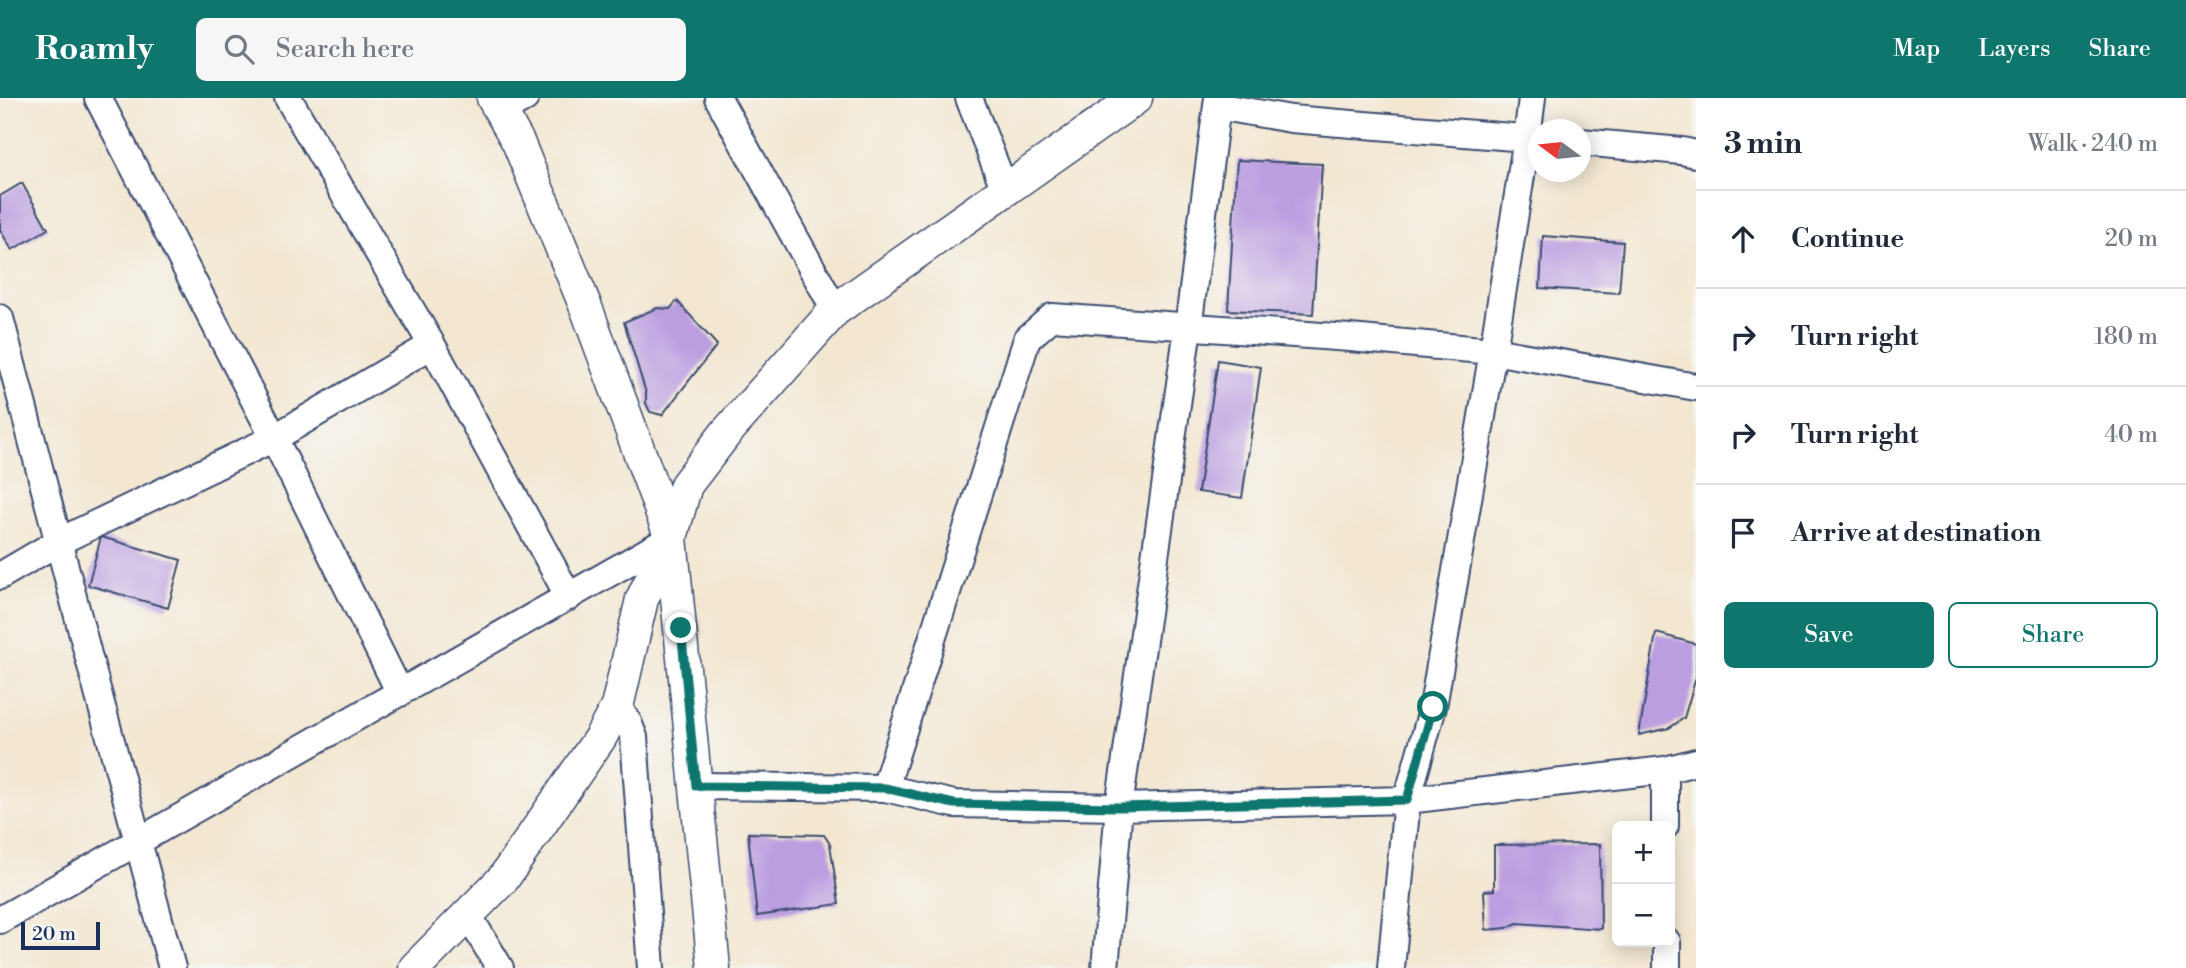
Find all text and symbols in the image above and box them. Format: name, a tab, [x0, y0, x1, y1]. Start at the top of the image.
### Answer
search box	[196, 18, 686, 81]
text: Roamly	[35, 29, 154, 70]
icon: search	[220, 30, 258, 68]
text: Search here	[276, 33, 414, 65]
text: Map	[1893, 34, 1940, 64]
text: Layers	[1978, 34, 2050, 64]
text: Share	[2088, 34, 2151, 64]
north arrow	[1528, 119, 1591, 182]
text: 3 min	[1724, 125, 1802, 163]
text: Walk · 240 m	[2028, 130, 2158, 158]
icon: ahead	[1724, 220, 1762, 258]
text: Continue	[1791, 223, 1904, 255]
text: 20 m	[2105, 225, 2158, 253]
icon: right	[1724, 318, 1762, 356]
text: Turn right	[1791, 321, 1919, 353]
text: 180 m	[2094, 323, 2158, 351]
icon: right	[1724, 416, 1762, 454]
text: Turn right	[1791, 419, 1919, 451]
text: 40 m	[2104, 421, 2158, 449]
icon: arrive	[1724, 514, 1762, 552]
text: Arrive at destination	[1791, 517, 2041, 549]
button: Save	[1724, 602, 1934, 668]
button: Share	[1948, 602, 2158, 668]
route end	[665, 612, 696, 643]
route start	[1417, 691, 1448, 722]
map controls	[1612, 821, 1675, 947]
button: +	[1612, 821, 1675, 884]
button: −	[1612, 884, 1675, 947]
scale bar	[21, 919, 100, 951]
text: 20 m	[32, 922, 76, 946]

